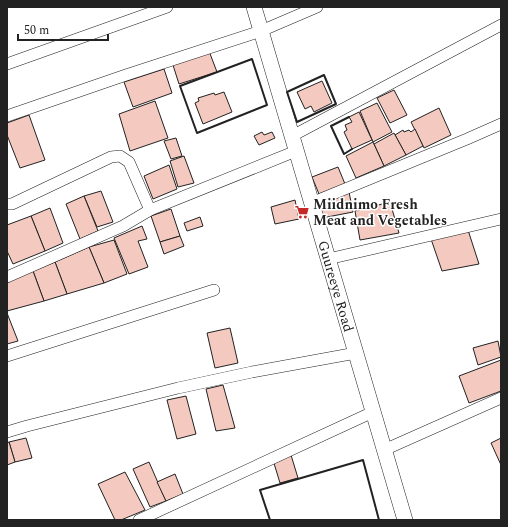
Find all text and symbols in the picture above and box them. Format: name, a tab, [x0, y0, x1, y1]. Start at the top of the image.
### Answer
scale bar	[18, 16, 108, 42]
text: 50 m	[24, 21, 49, 40]
place label: Miidnimo Fresh Meat and Vegetables	[313, 194, 447, 231]
supermarket icon: Miidnimo Fresh Meat and Vegetables	[294, 204, 310, 220]
street label: Guureeye Road	[313, 238, 360, 334]

